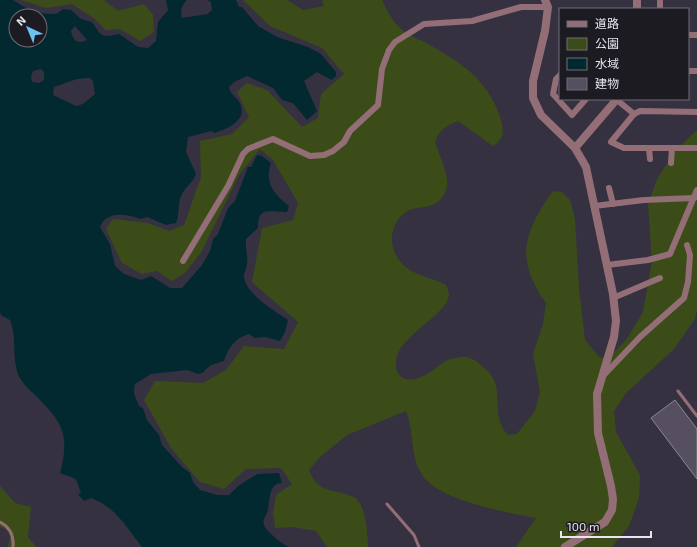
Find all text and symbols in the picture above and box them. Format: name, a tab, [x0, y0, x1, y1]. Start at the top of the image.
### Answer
north arrow	[8, 8, 48, 48]
legend	[559, 8, 689, 100]
text: N	[13, 13, 28, 28]
text: 道路	[595, 16, 619, 30]
text: 公園	[595, 36, 619, 50]
text: 水域	[595, 56, 619, 70]
text: 建物	[595, 76, 619, 90]
scale bar	[561, 513, 651, 539]
text: 100 m	[567, 519, 599, 533]

